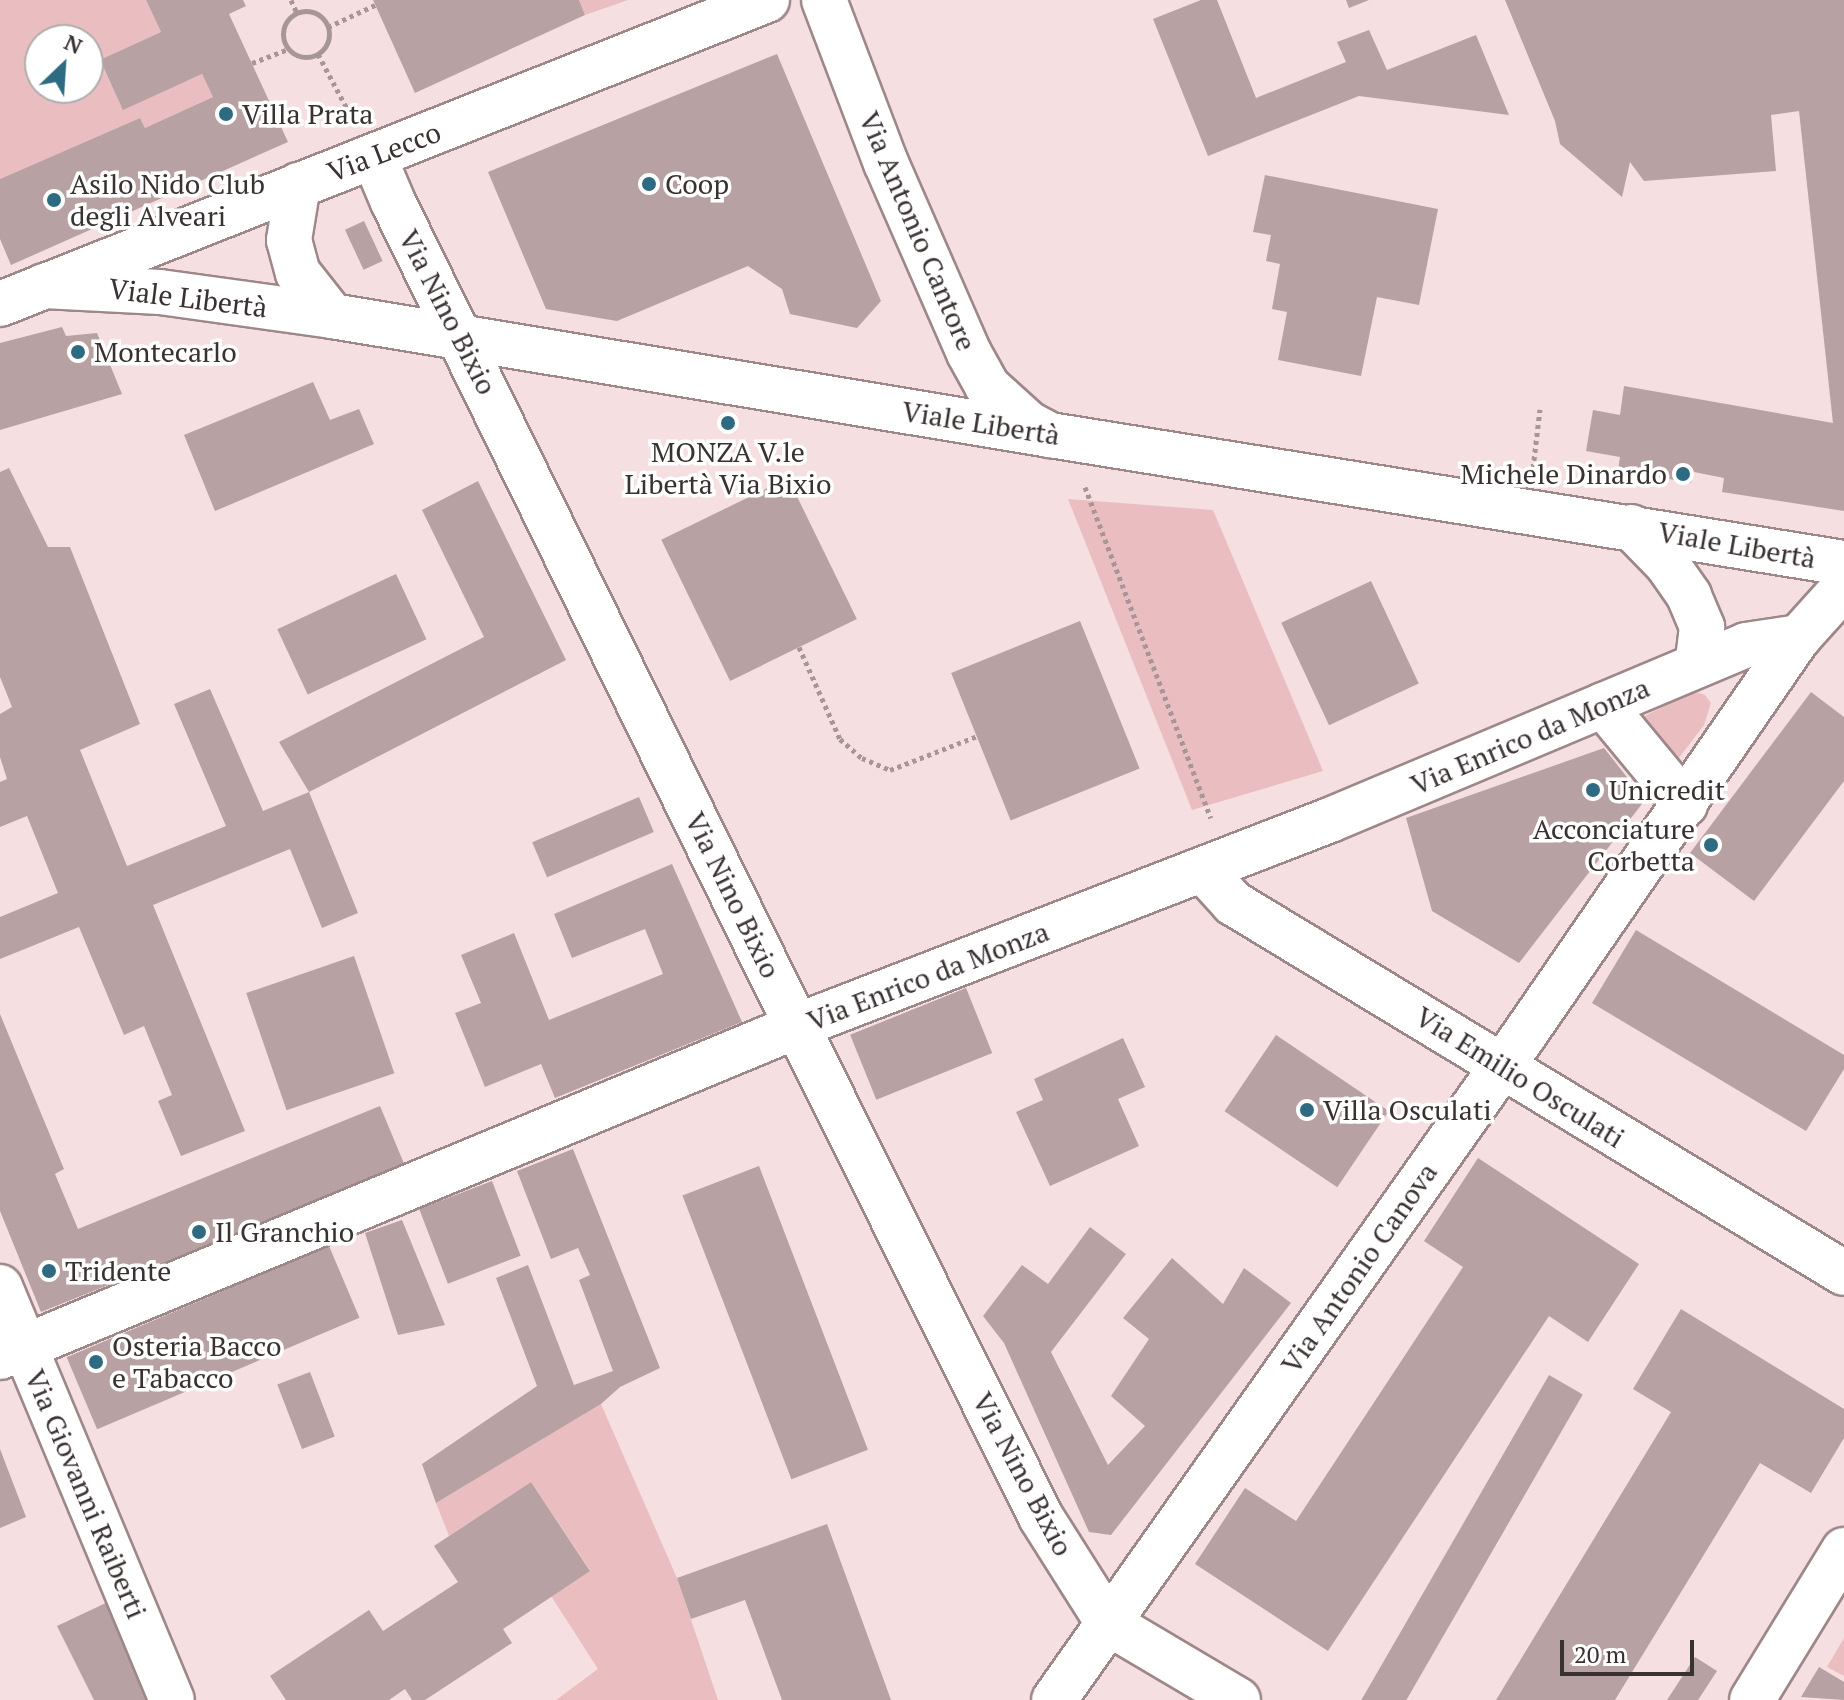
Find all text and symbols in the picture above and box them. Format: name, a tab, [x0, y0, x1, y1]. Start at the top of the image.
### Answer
north arrow	[24, 24, 104, 104]
text: N	[60, 27, 87, 60]
place label: Villa Prata	[242, 97, 373, 131]
marker: Villa Prata	[217, 105, 235, 123]
street label: Via Antonio Cantore	[852, 106, 984, 356]
street label: Via Lecco	[323, 115, 445, 189]
place label: Asilo Nido Club degli Alveari	[70, 167, 265, 233]
place label: Coop	[665, 167, 729, 201]
marker: Coop	[640, 175, 658, 193]
marker: Asilo Nido Club degli Alveari	[45, 191, 63, 209]
street label: Via Nino Bixio	[392, 224, 504, 400]
street label: Viale Libertà	[107, 272, 269, 324]
place label: Montecarlo	[94, 335, 237, 369]
marker: Montecarlo	[69, 343, 87, 361]
street label: Viale Libertà	[900, 394, 1062, 452]
marker: MONZA V.le Libertà Via Bixio	[719, 414, 737, 432]
place label: MONZA V.le Libertà Via Bixio	[624, 435, 832, 501]
place label: Michele Dinardo	[1461, 457, 1667, 491]
marker: Michele Dinardo	[1674, 465, 1692, 483]
street label: Viale Libertà	[1656, 515, 1818, 575]
street label: Via Enrico da Monza	[1406, 670, 1654, 802]
place label: Unicredit	[1609, 773, 1725, 807]
marker: Unicredit	[1584, 781, 1602, 799]
street label: Via Nino Bixio	[678, 807, 788, 983]
place label: Acconciature Corbetta	[1533, 812, 1695, 878]
marker: Acconciature Corbetta	[1702, 836, 1720, 854]
street label: Via Enrico da Monza	[802, 914, 1054, 1038]
street label: Via Emilio Osculati	[1409, 999, 1631, 1155]
place label: Villa Osculati	[1323, 1093, 1492, 1127]
marker: Villa Osculati	[1298, 1101, 1316, 1119]
street label: Via Antonio Canova	[1274, 1156, 1444, 1380]
place label: Il Granchio	[215, 1215, 354, 1249]
marker: Il Granchio	[190, 1223, 208, 1241]
place label: Tridente	[65, 1254, 171, 1288]
marker: Tridente	[40, 1262, 58, 1280]
place label: Osteria Bacco e Tabacco	[112, 1329, 281, 1395]
marker: Osteria Bacco e Tabacco	[87, 1353, 105, 1371]
street label: Via Giovanni Raiberti	[18, 1364, 154, 1624]
street label: Via Nino Bixio	[966, 1386, 1080, 1562]
scale bar	[1564, 1624, 1698, 1674]
text: 20 m	[1574, 1638, 1626, 1670]

